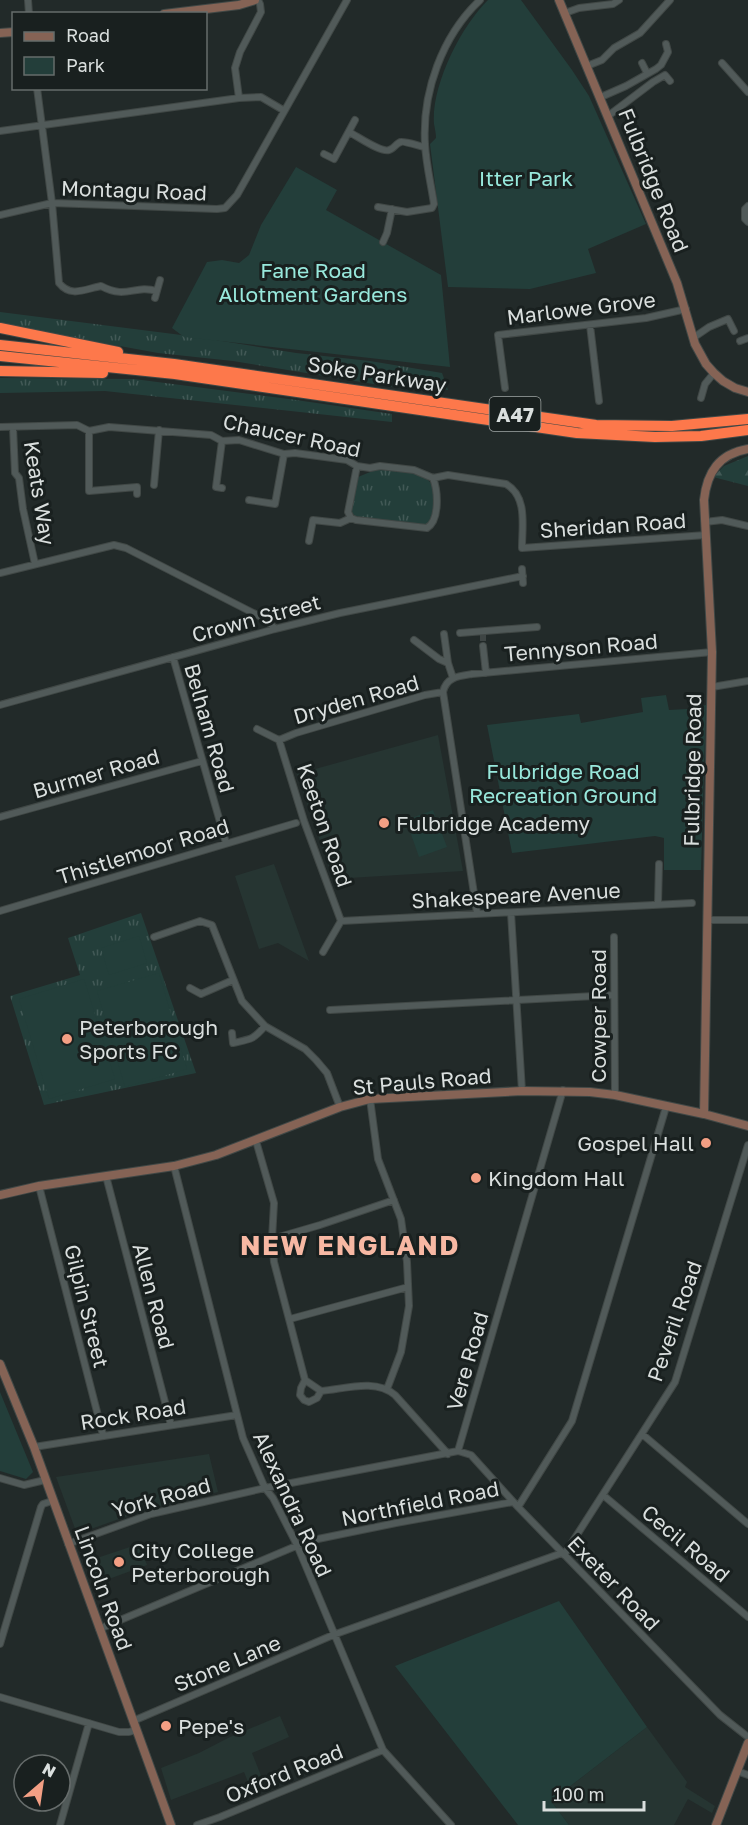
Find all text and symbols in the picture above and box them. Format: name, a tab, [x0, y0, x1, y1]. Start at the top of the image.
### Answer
legend	[12, 12, 207, 90]
text: Road	[66, 24, 110, 46]
text: Park	[66, 54, 105, 76]
street label: Fulbridge Road	[613, 104, 695, 256]
park label: Itter Park	[479, 165, 573, 191]
street label: Montagu Road	[61, 174, 207, 206]
park label: Fane Road Allotment Gardens	[219, 257, 407, 307]
street label: Marlowe Grove	[505, 286, 657, 330]
street label: Soke Parkway	[306, 350, 449, 398]
road number: A47	[490, 397, 540, 431]
street label: Chaucer Road	[221, 408, 363, 462]
street label: Keats Way	[19, 439, 61, 547]
street label: Sheridan Road	[539, 507, 687, 543]
street label: Crown Street	[189, 588, 323, 648]
street label: Tennyson Road	[503, 627, 659, 667]
street label: Belham Road	[179, 660, 241, 796]
street label: Dryden Road	[290, 669, 422, 729]
street label: Fulbridge Road	[678, 693, 706, 847]
street label: Burmer Road	[30, 743, 162, 803]
park label: Fulbridge Road Recreation Ground	[469, 758, 657, 808]
street label: Keeton Road	[292, 760, 358, 890]
place label: Fulbridge Academy	[396, 810, 590, 836]
street label: Thistlemoor Road	[54, 812, 232, 890]
marker: Fulbridge Academy	[377, 816, 391, 830]
street label: Shakespeare Avenue	[411, 877, 621, 913]
street label: Cowper Road	[585, 949, 611, 1083]
place label: Peterborough Sports FC	[79, 1014, 218, 1064]
marker: Peterborough Sports FC	[60, 1032, 74, 1046]
street label: St Pauls Road	[351, 1062, 493, 1100]
place label: Gospel Hall	[577, 1130, 694, 1156]
marker: Gospel Hall	[699, 1136, 713, 1150]
place label: Kingdom Hall	[488, 1165, 625, 1191]
marker: Kingdom Hall	[469, 1171, 483, 1185]
district label: NEW ENGLAND	[240, 1229, 460, 1261]
street label: Allen Road	[127, 1240, 181, 1352]
street label: Gilpin Street	[59, 1242, 115, 1370]
street label: Peveril Road	[641, 1257, 707, 1385]
street label: Vere Road	[440, 1308, 494, 1414]
street label: Rock Road	[78, 1393, 188, 1435]
street label: Alexandra Road	[248, 1427, 338, 1581]
street label: York Road	[109, 1471, 213, 1523]
street label: Northfield Road	[339, 1475, 501, 1531]
street label: Cecil Road	[637, 1499, 735, 1587]
street label: Lincoln Road	[69, 1522, 139, 1654]
street label: Exeter Road	[562, 1530, 666, 1636]
place label: City College Peterborough	[131, 1537, 270, 1587]
marker: City College Peterborough	[112, 1555, 126, 1569]
street label: Stone Lane	[170, 1629, 284, 1697]
place label: Pepe's	[178, 1713, 244, 1739]
marker: Pepe's	[159, 1719, 173, 1733]
street label: Oxford Road	[221, 1738, 347, 1808]
north arrow	[12, 1753, 72, 1813]
text: N	[39, 1758, 59, 1782]
scale bar	[544, 1774, 644, 1812]
text: 100 m	[553, 1783, 604, 1805]

